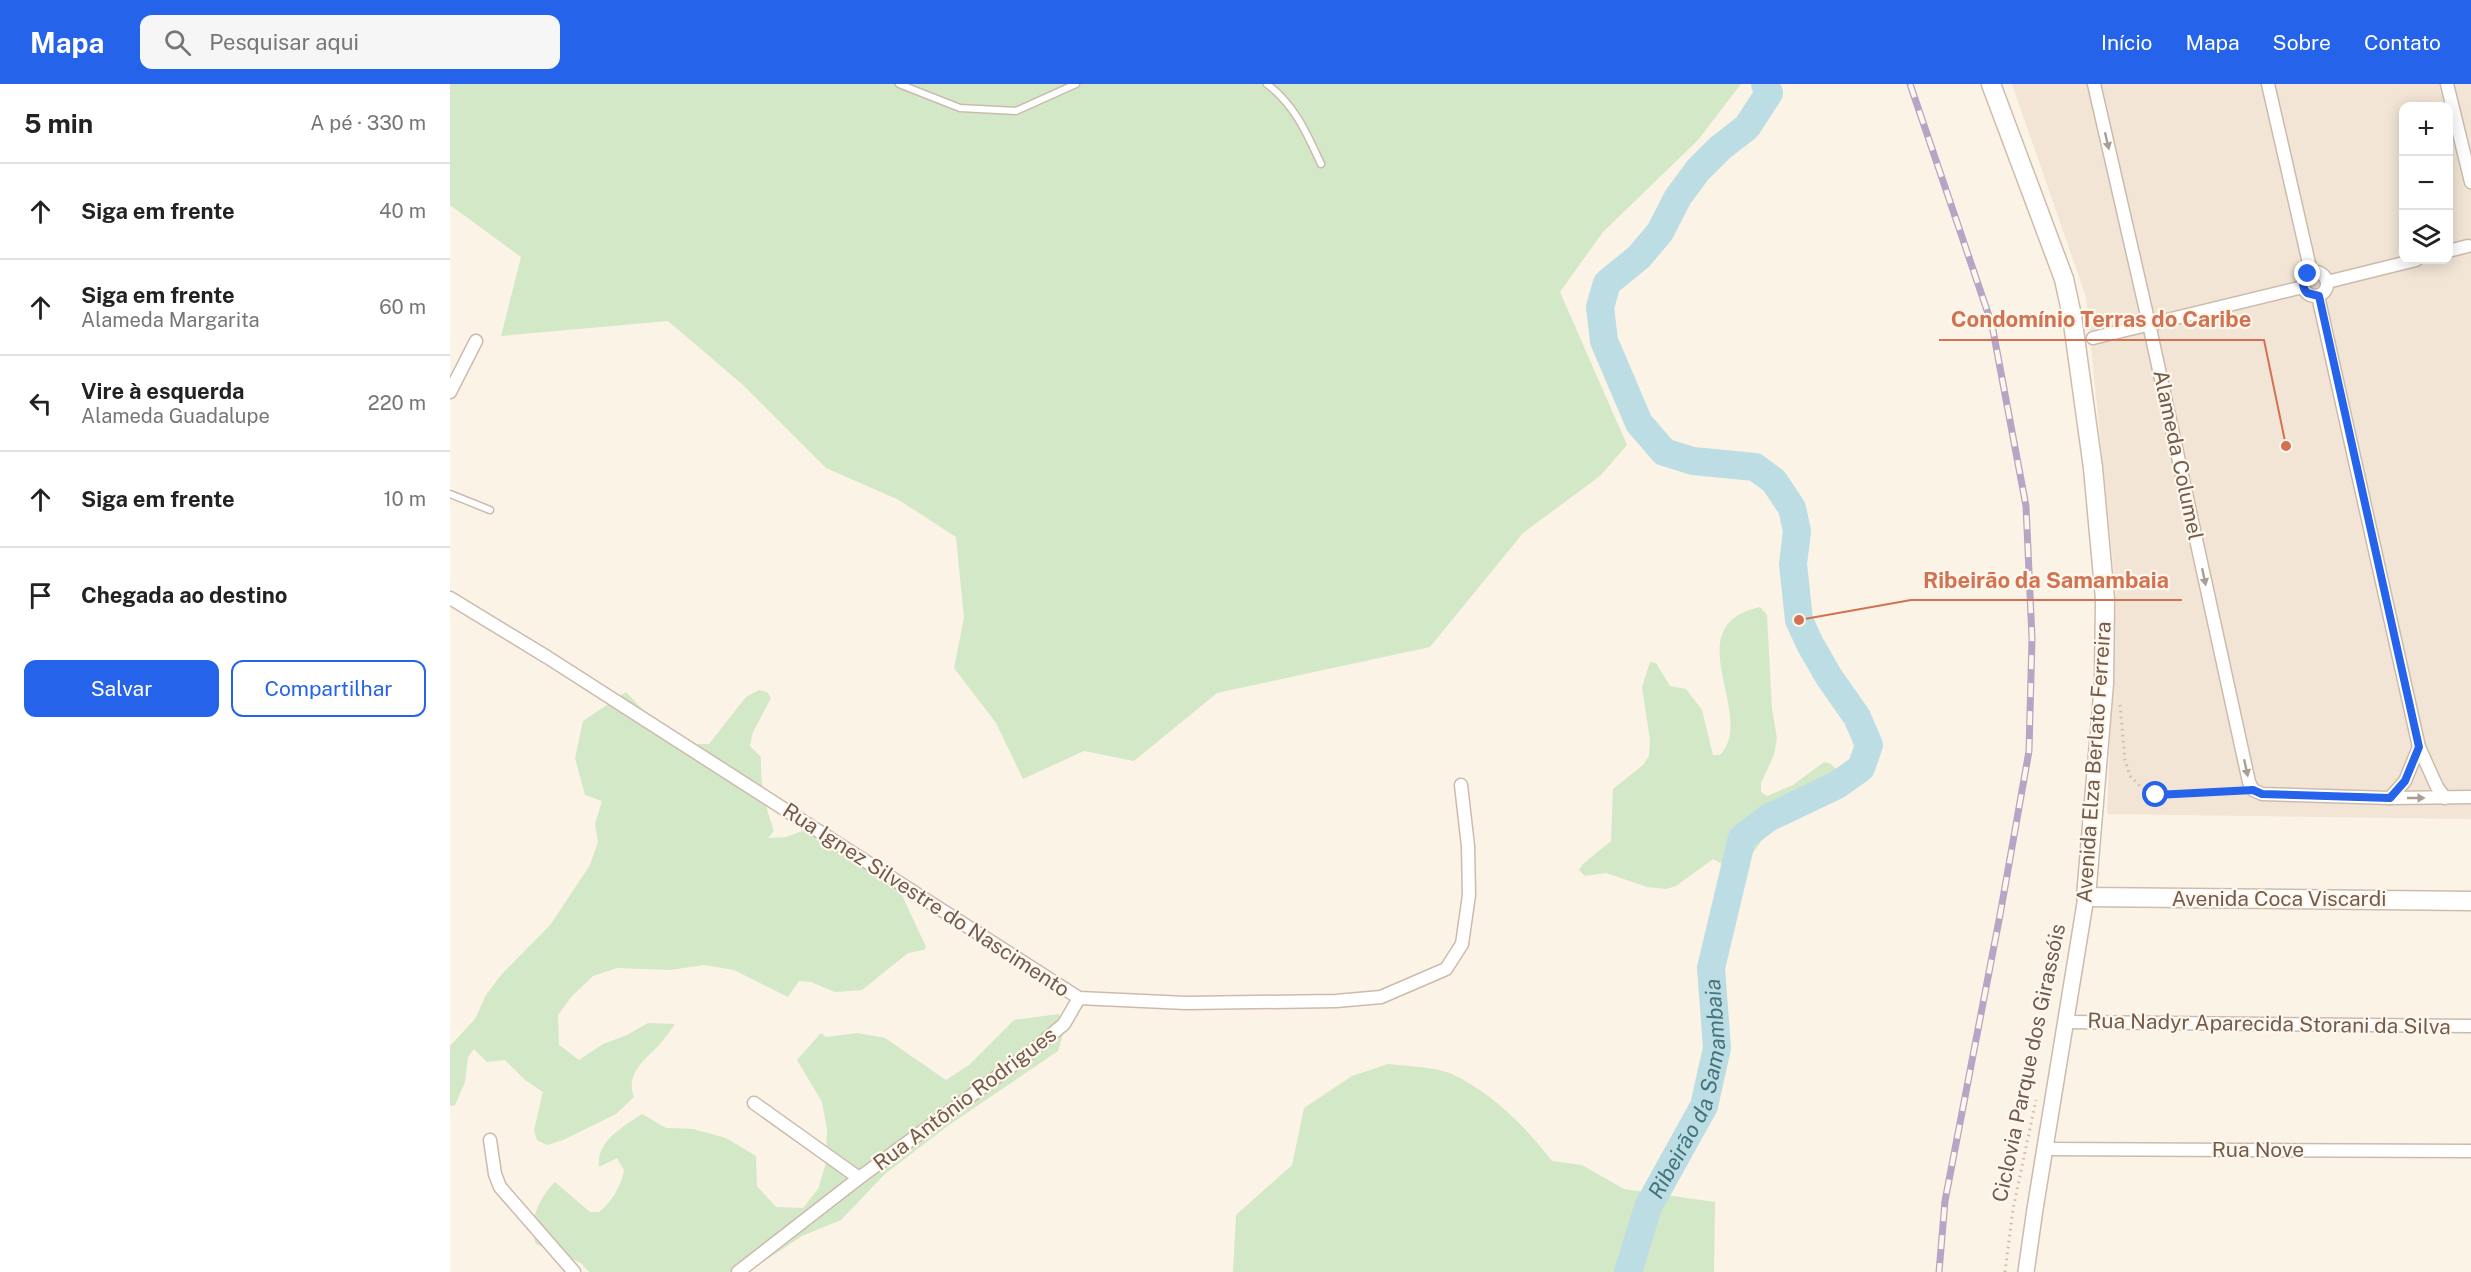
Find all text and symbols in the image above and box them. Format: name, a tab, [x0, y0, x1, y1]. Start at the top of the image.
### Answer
search box	[140, 15, 560, 69]
text: Mapa	[30, 26, 104, 59]
icon: search	[161, 26, 194, 59]
text: Pesquisar aqui	[209, 29, 359, 55]
text: Início	[2101, 30, 2152, 55]
text: Mapa	[2185, 30, 2240, 55]
text: Sobre	[2273, 30, 2331, 55]
text: Contato	[2364, 30, 2441, 55]
map controls	[2399, 102, 2453, 264]
button: +	[2399, 102, 2453, 156]
text: 5 min	[24, 108, 93, 139]
text: A pé · 330 m	[310, 111, 426, 135]
one-way arrow	[2102, 132, 2112, 150]
button: −	[2399, 156, 2453, 210]
icon: ahead	[24, 195, 57, 228]
text: Siga em frente	[81, 198, 235, 224]
text: 40 m	[379, 199, 426, 223]
button: layers	[2399, 210, 2453, 264]
route end	[2294, 260, 2320, 286]
text: Siga em frente	[81, 282, 235, 308]
icon: ahead	[24, 291, 57, 324]
text: 60 m	[379, 295, 426, 319]
callout: Condomínio Terras do Caribe	[1939, 300, 2264, 340]
text: Condomínio Terras do Caribe	[1951, 306, 2251, 332]
text: Alameda Margarita	[81, 308, 260, 332]
street label: Alameda Columel	[2148, 368, 2209, 542]
text: Vire à esquerda	[81, 378, 245, 404]
icon: left	[24, 387, 57, 420]
text: 220 m	[368, 391, 426, 415]
text: Alameda Guadalupe	[81, 404, 270, 428]
icon: ahead	[24, 483, 57, 516]
text: Siga em frente	[81, 486, 235, 512]
text: 10 m	[383, 487, 426, 511]
callout: Ribeirão da Samambaia	[1911, 560, 2182, 600]
text: Ribeirão da Samambaia	[1923, 567, 2169, 593]
one-way arrow	[2200, 568, 2209, 587]
icon: arrive	[24, 579, 57, 612]
text: Chegada ao destino	[81, 582, 287, 608]
street label: Avenida Elza Berlato Ferreira	[2071, 620, 2116, 904]
button: Salvar	[24, 660, 219, 717]
button: Compartilhar	[231, 660, 426, 717]
one-way arrow	[2241, 759, 2251, 777]
route start	[2142, 781, 2168, 807]
one-way arrow	[2407, 793, 2426, 803]
street label: Rua Ignez Silvestre do Nascimento	[778, 797, 1074, 1002]
street label: Avenida Coca Viscardi	[2171, 886, 2387, 911]
street label: Ciclovia Parque dos Girassóis	[1987, 921, 2070, 1204]
water label: Ribeirão da Samambaia	[1642, 978, 1730, 1203]
street label: Rua Nadyr Aparecida Storani da Silva	[2087, 1008, 2451, 1039]
street label: Rua Antônio Rodrigues	[868, 1022, 1061, 1176]
street label: Rua Nove	[2212, 1137, 2304, 1162]

